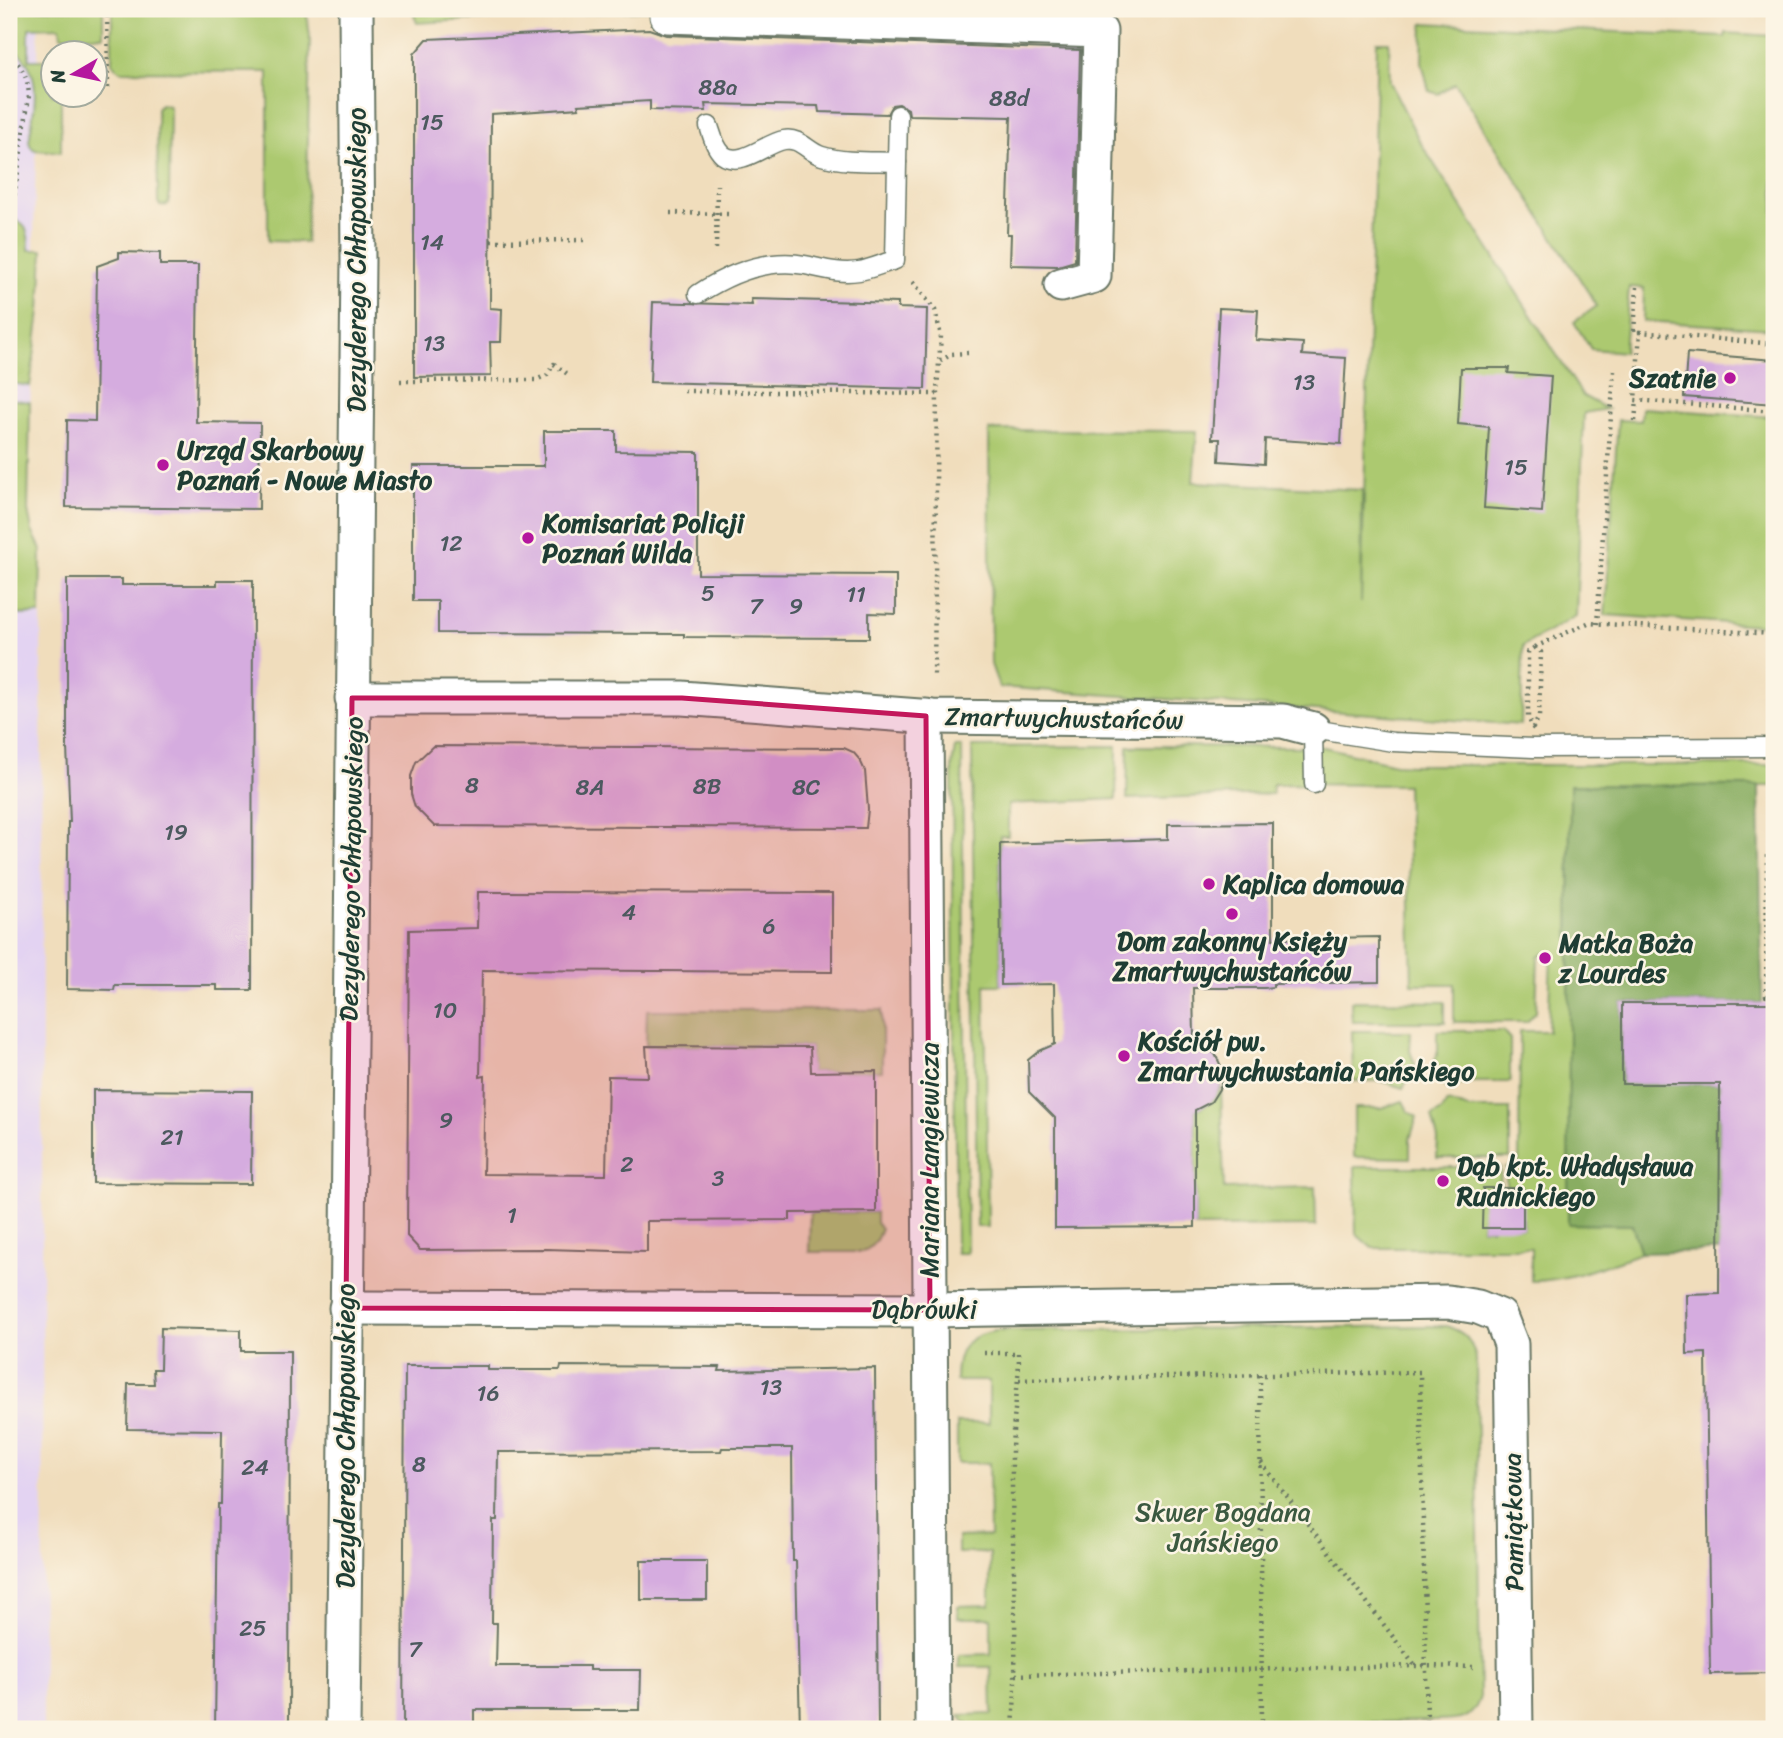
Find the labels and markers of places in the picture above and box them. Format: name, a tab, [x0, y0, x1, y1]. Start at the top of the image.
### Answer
place label: Szatnie	[1628, 355, 1716, 401]
marker: Szatnie	[1722, 370, 1738, 386]
place label: Urząd Skarbowy Poznań - Nowe Miasto	[177, 427, 433, 503]
marker: Urząd Skarbowy Poznań - Nowe Miasto	[155, 457, 171, 473]
place label: Komisariat Policji Poznań Wilda	[541, 500, 746, 576]
marker: Komisariat Policji Poznań Wilda	[520, 530, 536, 546]
place label: Kaplica domowa	[1222, 861, 1405, 907]
marker: Kaplica domowa	[1201, 876, 1217, 892]
marker: Dom zakonny Księży Zmartwychwstańców	[1224, 906, 1240, 922]
place label: Dom zakonny Księży Zmartwychwstańców	[1112, 918, 1351, 994]
place label: Matka Boża z Lourdes	[1557, 920, 1693, 996]
marker: Matka Boża z Lourdes	[1537, 950, 1553, 966]
place label: Kościół pw. Zmartwychwstania Pańskiego	[1137, 1018, 1475, 1094]
marker: Kościół pw. Zmartwychwstania Pańskiego	[1116, 1048, 1132, 1064]
place label: Dąb kpt. Władysława Rudnickiego	[1456, 1143, 1694, 1219]
marker: Dąb kpt. Władysława Rudnickiego	[1435, 1173, 1451, 1189]

